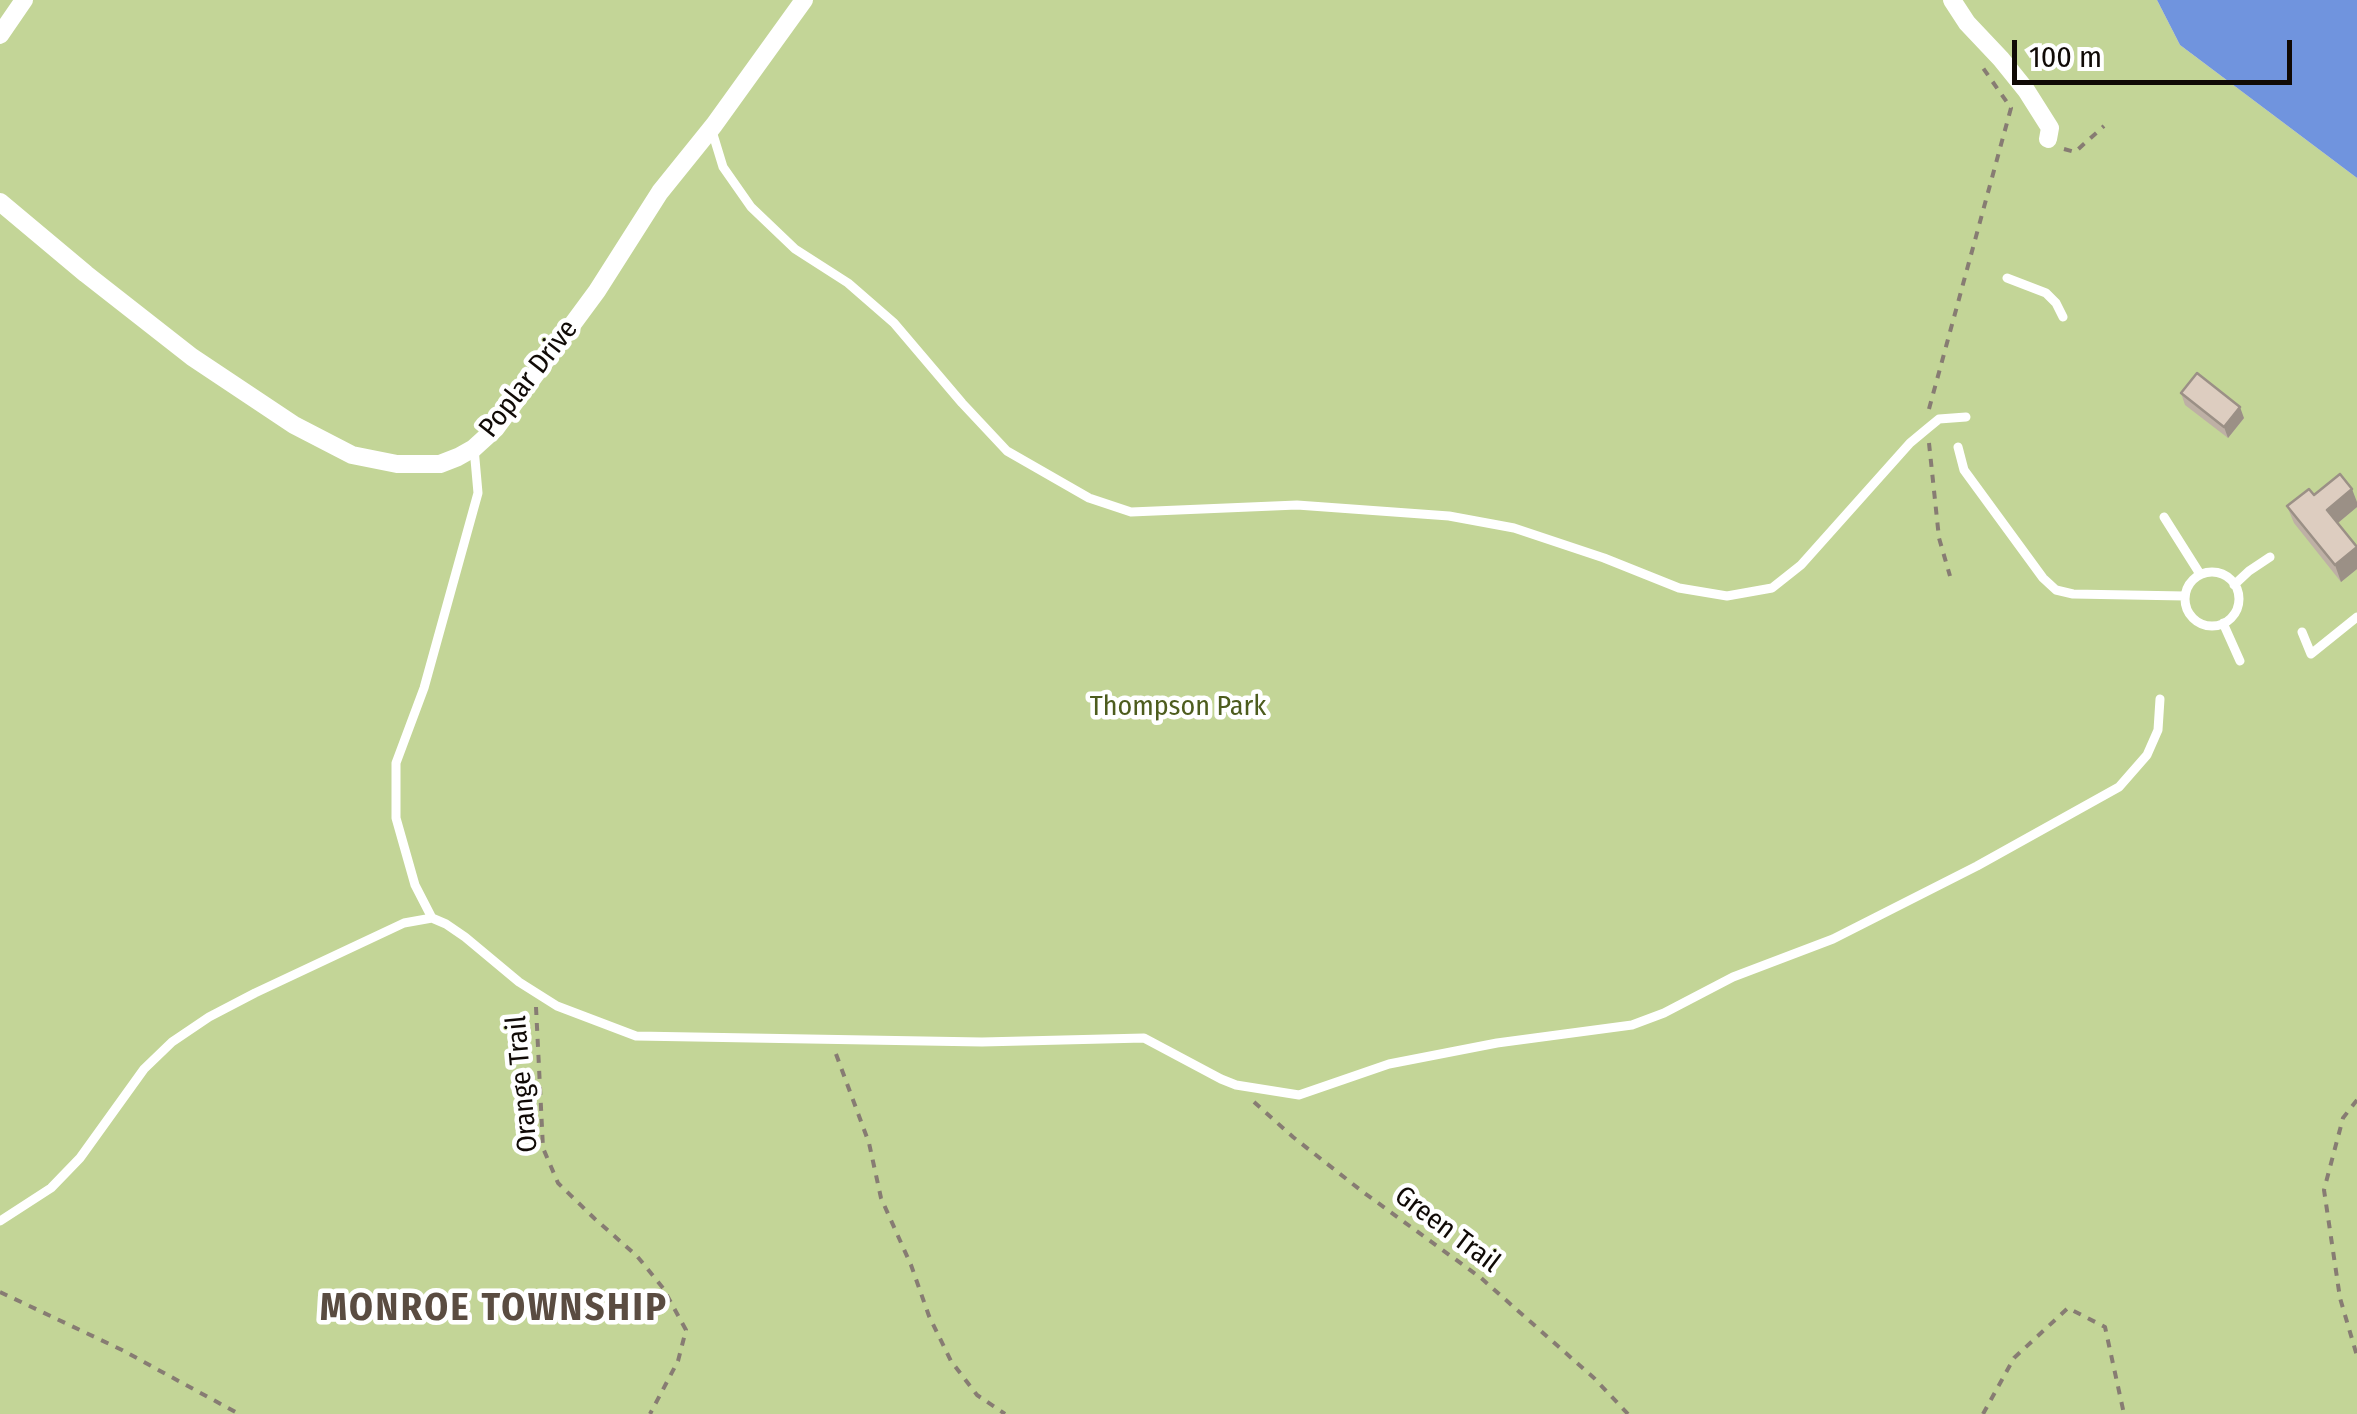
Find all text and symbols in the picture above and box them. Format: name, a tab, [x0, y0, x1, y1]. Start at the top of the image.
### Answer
scale bar	[2017, 20, 2297, 82]
text: 100 m	[2029, 39, 2102, 75]
street label: Poplar Drive	[473, 313, 585, 445]
park label: Thompson Park	[1090, 690, 1266, 724]
street label: Orange Trail	[500, 1014, 546, 1154]
street label: Green Trail	[1388, 1180, 1506, 1280]
district label: MONROE TOWNSHIP	[320, 1286, 668, 1332]

